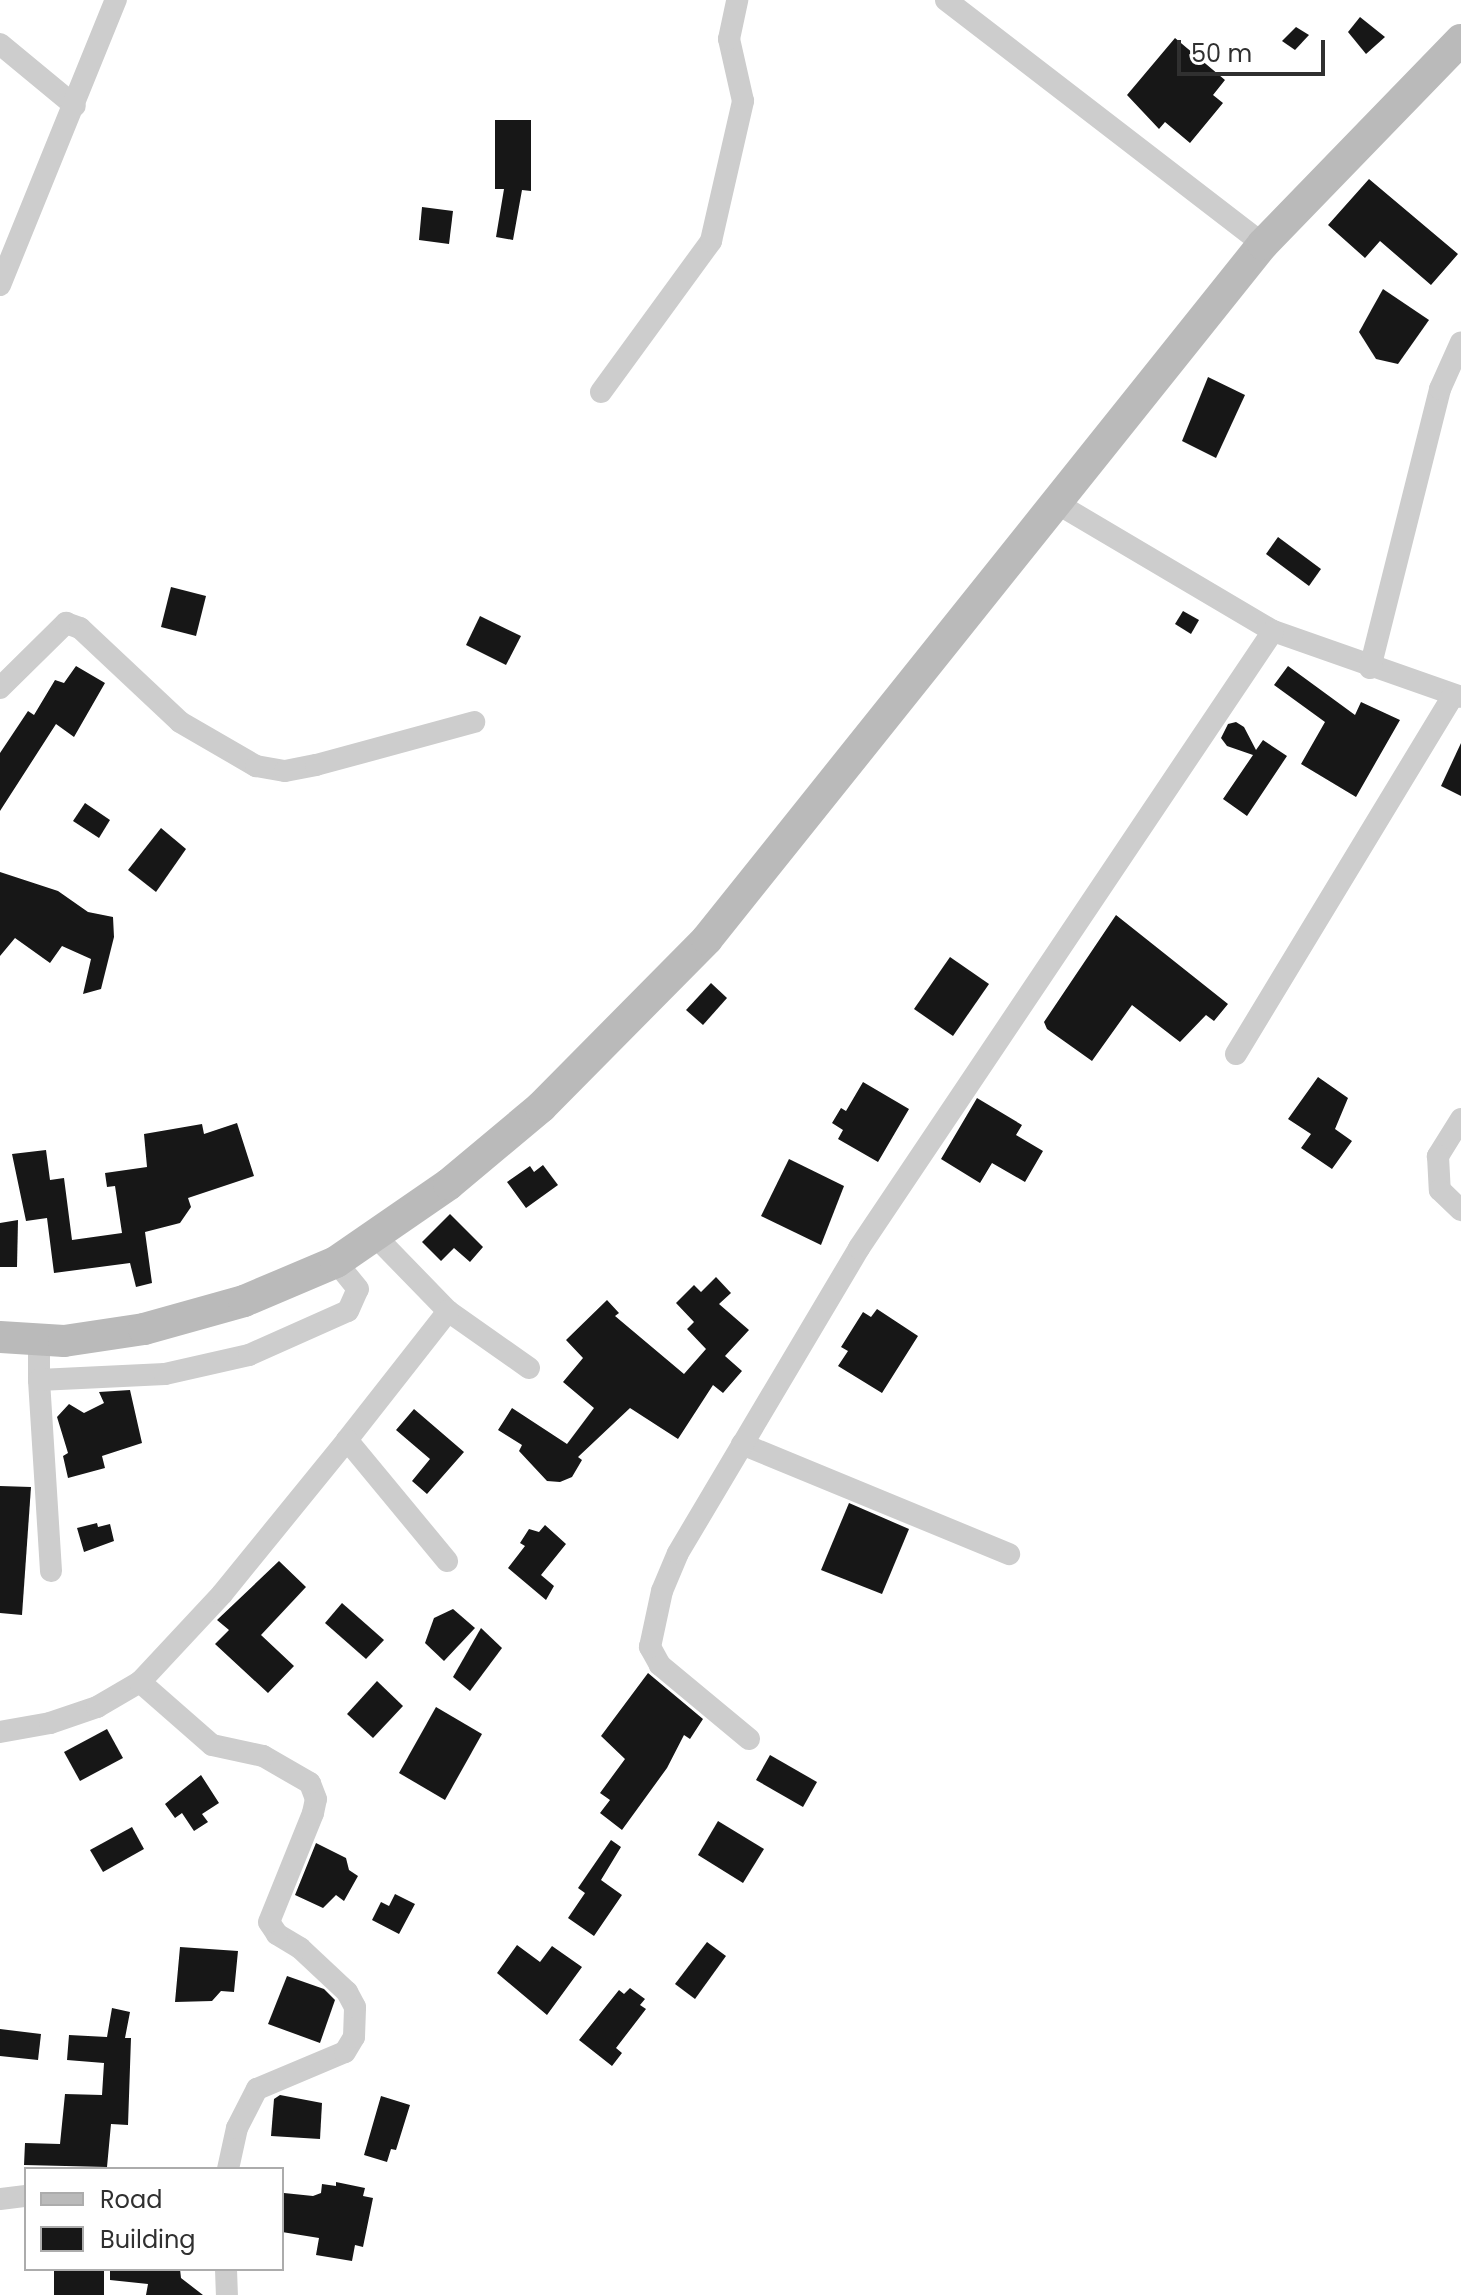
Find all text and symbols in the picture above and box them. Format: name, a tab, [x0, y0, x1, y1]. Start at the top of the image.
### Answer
scale bar	[1181, 24, 1329, 74]
text: 50 m	[1191, 37, 1252, 70]
legend	[24, 2167, 284, 2271]
text: Road	[100, 2183, 162, 2216]
text: Building	[100, 2223, 196, 2256]

